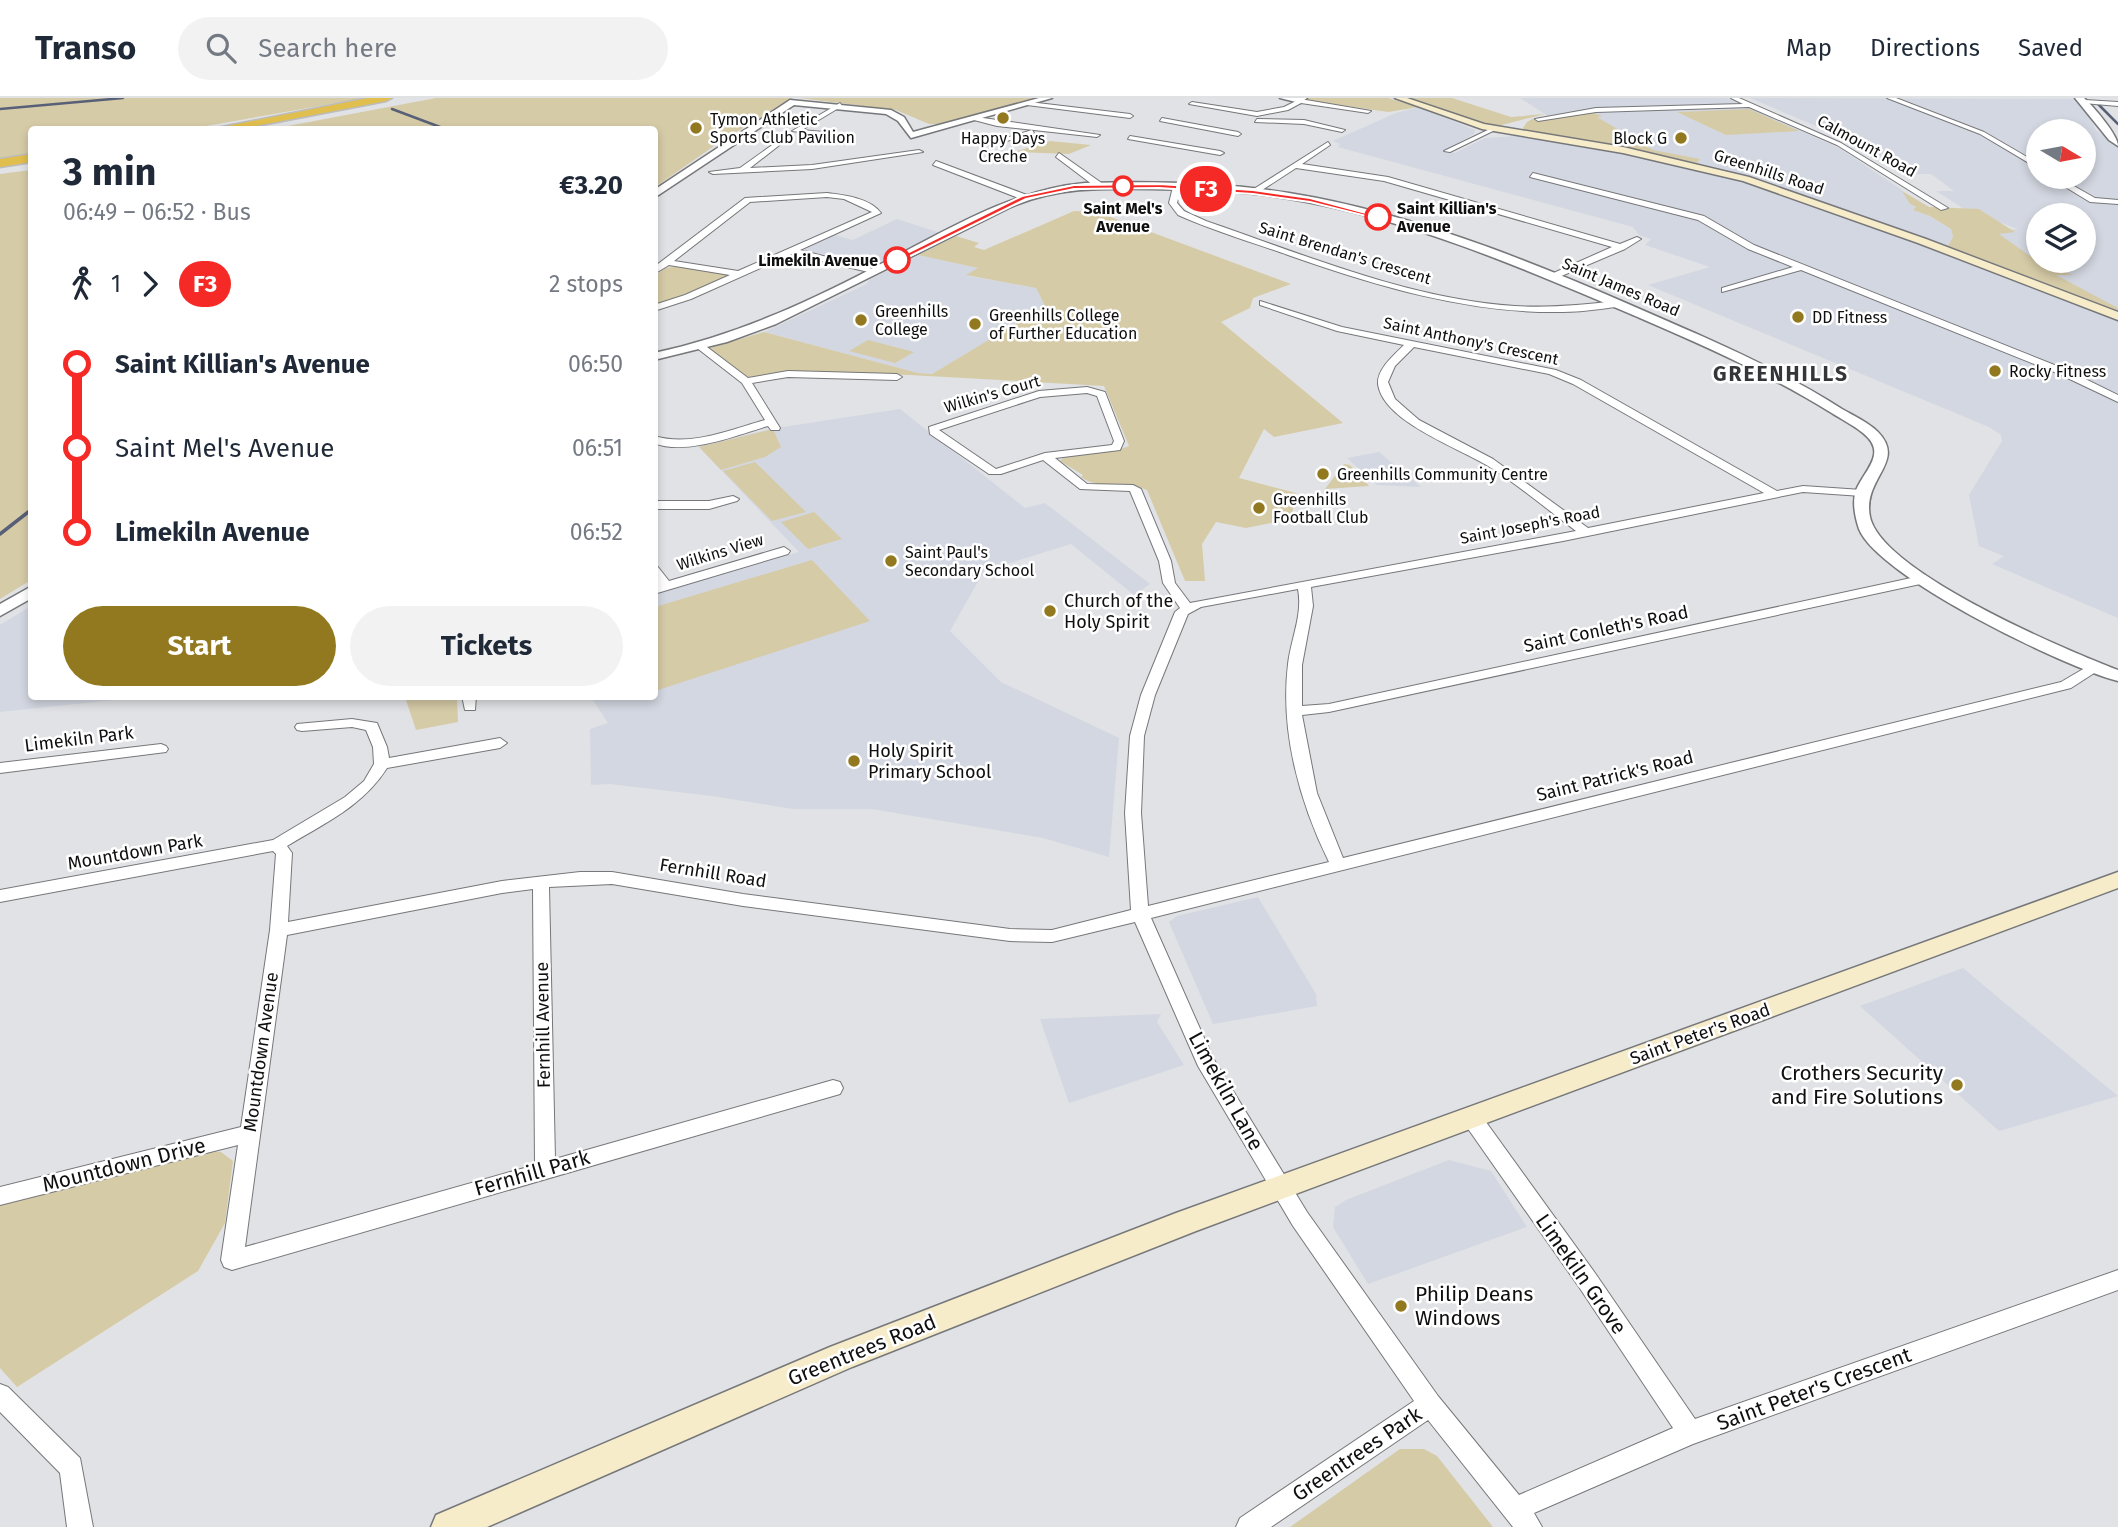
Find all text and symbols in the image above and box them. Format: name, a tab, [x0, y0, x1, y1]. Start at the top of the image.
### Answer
search box	[178, 17, 668, 80]
text: Transo	[35, 28, 136, 68]
icon: search	[202, 29, 240, 67]
text: Search here	[258, 33, 397, 64]
text: Map	[1786, 34, 1832, 62]
text: Directions	[1870, 34, 1980, 62]
text: Saved	[2018, 34, 2083, 62]
place label: Tymon Athletic Sports Club Pavilion	[710, 110, 855, 147]
marker: Happy Days Creche	[995, 110, 1011, 126]
street label: Calmount Road	[1814, 111, 1920, 181]
north arrow	[2026, 119, 2096, 189]
map controls	[2026, 119, 2096, 273]
marker: Tymon Athletic Sports Club Pavilion	[688, 120, 704, 136]
place label: Happy Days Creche	[961, 129, 1045, 166]
place label: Block G	[1613, 129, 1667, 148]
marker: Block G	[1673, 130, 1689, 146]
street label: Greenhills Road	[1712, 145, 1826, 199]
text: 3 min	[63, 149, 157, 195]
line badge: F3	[1174, 166, 1238, 212]
text: €3.20	[559, 170, 623, 201]
text: F3	[1194, 175, 1218, 203]
marker: Saint Mel's Avenue	[1113, 176, 1133, 196]
text: 06:49 – 06:52 · Bus	[63, 198, 251, 226]
place label: Saint Mel's Avenue	[1084, 199, 1163, 236]
place label: Saint Killian's Avenue	[1396, 199, 1497, 236]
button: layers	[2026, 203, 2096, 273]
marker: Saint Killian's Avenue	[1365, 204, 1391, 230]
street label: Saint Brendan's Crescent	[1257, 218, 1434, 288]
marker: Limekiln Avenue	[884, 247, 910, 273]
place label: Limekiln Avenue	[758, 251, 878, 270]
street label: Saint James Road	[1559, 254, 1683, 320]
icon: walk	[63, 265, 101, 303]
icon: forward	[131, 265, 169, 303]
text: 1	[111, 270, 121, 298]
text: F3	[193, 270, 217, 298]
text: 2 stops	[549, 270, 623, 298]
place label: Greenhills College	[875, 302, 948, 339]
place label: Greenhills College of Further Education	[989, 306, 1137, 343]
place label: DD Fitness	[1812, 308, 1887, 327]
marker: DD Fitness	[1790, 309, 1806, 325]
marker: Greenhills College	[853, 312, 869, 328]
street label: Saint Anthony's Crescent	[1382, 313, 1560, 369]
marker: Greenhills College of Further Education	[967, 316, 983, 332]
text: Saint Killian's Avenue	[115, 349, 370, 380]
text: 06:50	[568, 350, 623, 378]
district label: GREENHILLS	[1713, 361, 1849, 387]
place label: Rocky Fitness	[2009, 362, 2106, 381]
marker: Rocky Fitness	[1987, 363, 2003, 379]
street label: Wilkin's Court	[942, 371, 1042, 417]
text: Saint Mel's Avenue	[115, 433, 335, 464]
text: 06:51	[572, 434, 623, 462]
place label: Greenhills Community Centre	[1337, 465, 1548, 484]
marker: Greenhills Community Centre	[1315, 466, 1331, 482]
place label: Greenhills Football Club	[1273, 490, 1369, 527]
marker: Greenhills Football Club	[1251, 500, 1267, 516]
street label: Saint Joseph's Road	[1458, 502, 1602, 548]
text: Limekiln Avenue	[115, 517, 310, 548]
text: 06:52	[570, 518, 623, 546]
street label: Wilkins View	[674, 530, 766, 574]
place label: Saint Paul's Secondary School	[905, 543, 1034, 580]
marker: Saint Paul's Secondary School	[883, 553, 899, 569]
place label: Church of the Holy Spirit	[1064, 590, 1173, 633]
street label: Saint Conleth's Road	[1522, 601, 1690, 657]
marker: Church of the Holy Spirit	[1042, 603, 1058, 619]
button: Start	[63, 606, 336, 686]
button: Tickets	[350, 606, 623, 686]
street label: Limekiln Park	[23, 721, 135, 757]
place label: Holy Spirit Primary School	[868, 740, 991, 783]
street label: Saint Patrick's Road	[1534, 746, 1696, 806]
marker: Holy Spirit Primary School	[846, 753, 862, 769]
street label: Mountdown Park	[66, 829, 205, 875]
street label: Fernhill Road	[658, 854, 768, 892]
street label: Fernhill Avenue	[531, 962, 555, 1088]
street label: Mountdown Avenue	[239, 971, 283, 1133]
street label: Saint Peter's Road	[1627, 998, 1773, 1070]
street label: Limekiln Lane	[1183, 1027, 1269, 1155]
place label: Crothers Security and Fire Solutions	[1771, 1060, 1944, 1110]
marker: Crothers Security and Fire Solutions	[1949, 1077, 1965, 1093]
street label: Mountdown Drive	[40, 1132, 208, 1198]
street label: Fernhill Park	[471, 1144, 593, 1202]
street label: Limekiln Grove	[1530, 1209, 1632, 1339]
place label: Philip Deans Windows	[1415, 1281, 1534, 1331]
marker: Philip Deans Windows	[1393, 1298, 1409, 1314]
street label: Greentrees Road	[784, 1308, 940, 1392]
street label: Saint Peter's Crescent	[1713, 1342, 1915, 1436]
street label: Greentrees Park	[1287, 1401, 1427, 1507]

